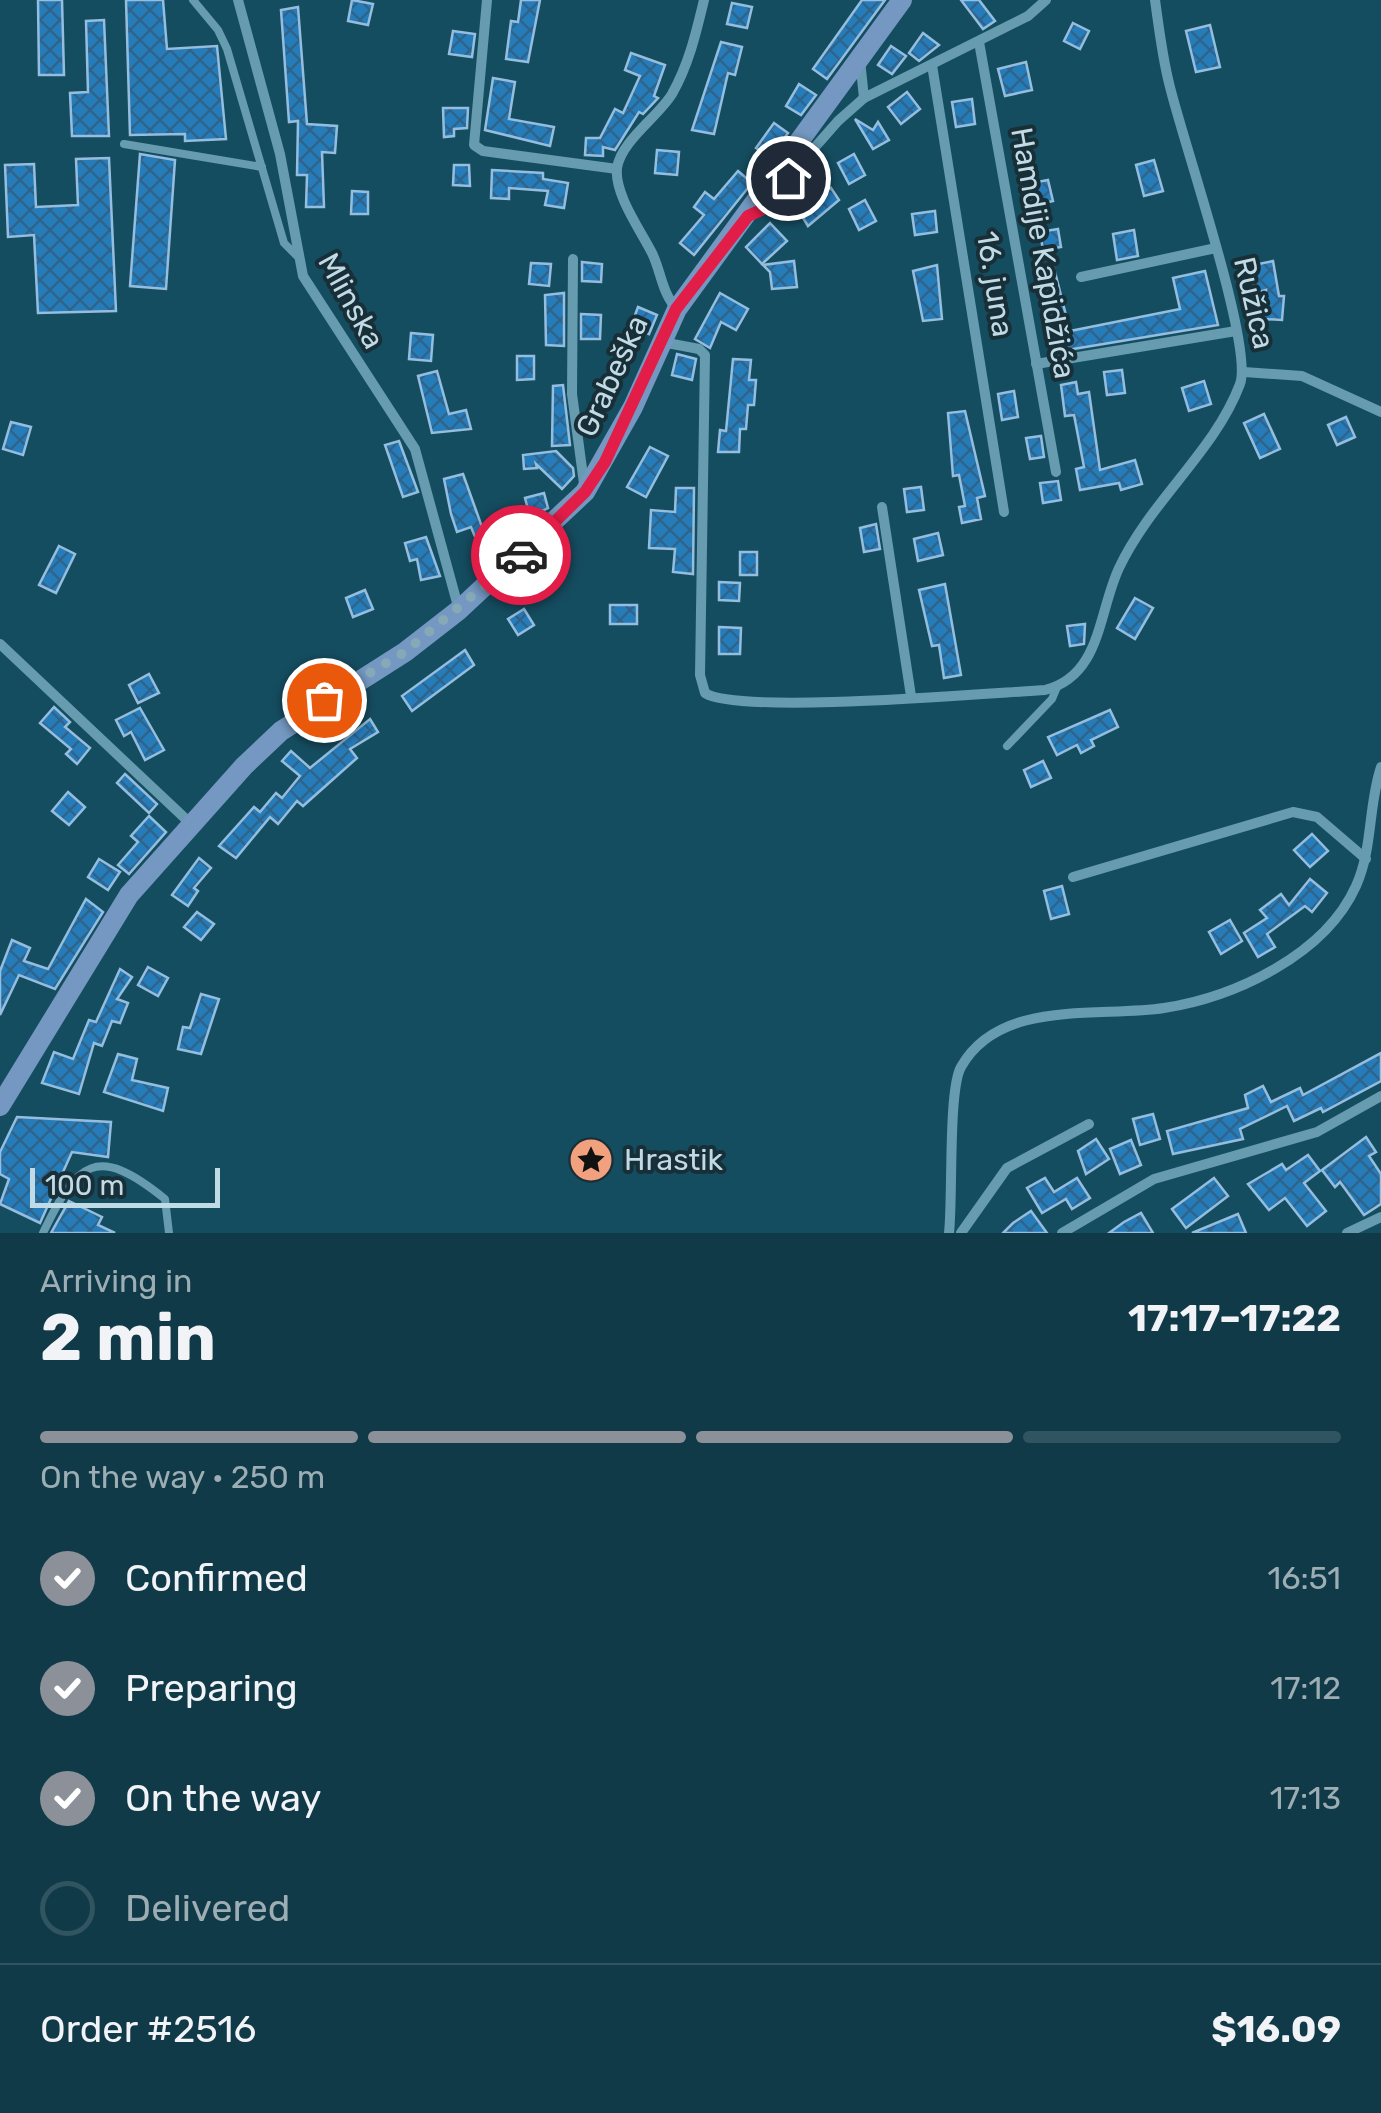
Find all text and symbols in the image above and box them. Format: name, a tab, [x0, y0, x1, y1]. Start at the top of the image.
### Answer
street label: Hamdije Kapidžića	[1003, 125, 1083, 381]
pin	[746, 136, 831, 221]
icon: home	[761, 151, 816, 206]
street label: 16. juna	[969, 229, 1021, 339]
street label: Mlinska	[310, 247, 392, 355]
street label: Ružica	[1226, 253, 1282, 353]
street label: Grabeška	[568, 310, 656, 442]
courier	[471, 505, 571, 605]
icon: car	[494, 528, 549, 583]
pin	[282, 658, 367, 743]
icon: bag	[297, 673, 352, 728]
place icon: Hrastik	[568, 1137, 614, 1183]
place label: Hrastik	[624, 1142, 723, 1178]
scale bar	[30, 1163, 220, 1208]
text: 100 m	[45, 1169, 124, 1202]
text: Arriving in	[40, 1262, 192, 1300]
text: 17:17–17:22	[1128, 1295, 1341, 1341]
text: 2 min	[40, 1299, 216, 1376]
text: On the way · 250 m	[40, 1458, 325, 1496]
icon: check	[40, 1551, 95, 1606]
text: Confirmed	[125, 1555, 308, 1601]
text: 16:51	[1268, 1559, 1341, 1597]
icon: check	[40, 1661, 95, 1716]
text: Preparing	[125, 1665, 298, 1711]
text: 17:12	[1270, 1669, 1341, 1707]
icon: check	[40, 1771, 95, 1826]
text: On the way	[125, 1775, 321, 1821]
text: 17:13	[1270, 1779, 1341, 1817]
text: Delivered	[125, 1885, 290, 1931]
text: Order #2516	[40, 2006, 257, 2052]
text: $16.09	[1211, 2006, 1341, 2052]

